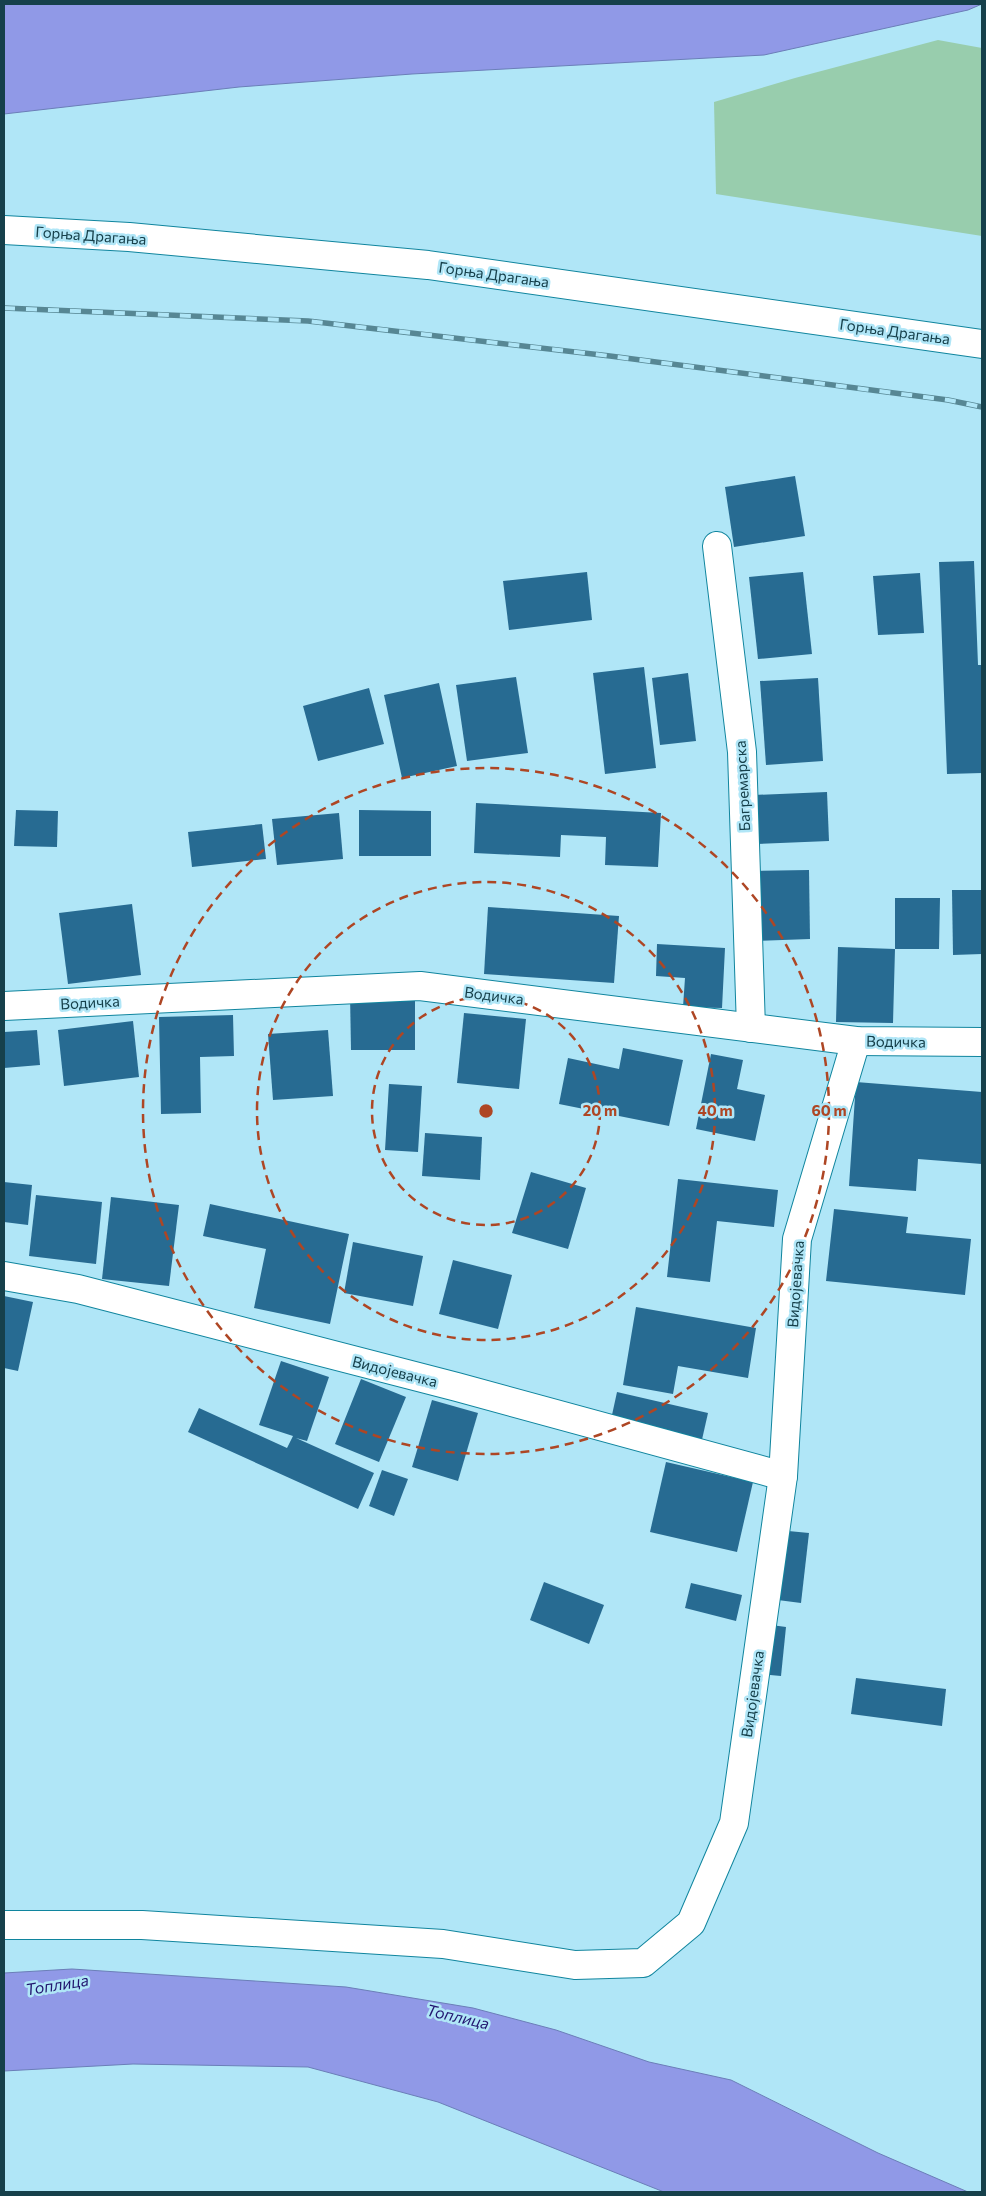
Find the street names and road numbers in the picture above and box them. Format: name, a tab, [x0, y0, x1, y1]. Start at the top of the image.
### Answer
street label: Горња Драгања	[35, 222, 147, 248]
street label: Горња Драгања	[438, 257, 550, 291]
street label: Горња Драгања	[839, 314, 951, 348]
street label: Багремарска	[731, 740, 753, 832]
street label: Водичка	[463, 982, 525, 1008]
street label: Водичка	[60, 991, 120, 1013]
street label: Водичка	[866, 1031, 926, 1051]
street label: Видојевачка	[783, 1240, 807, 1328]
street label: Видојевачка	[350, 1352, 440, 1390]
street label: Видојевачка	[737, 1650, 767, 1738]

